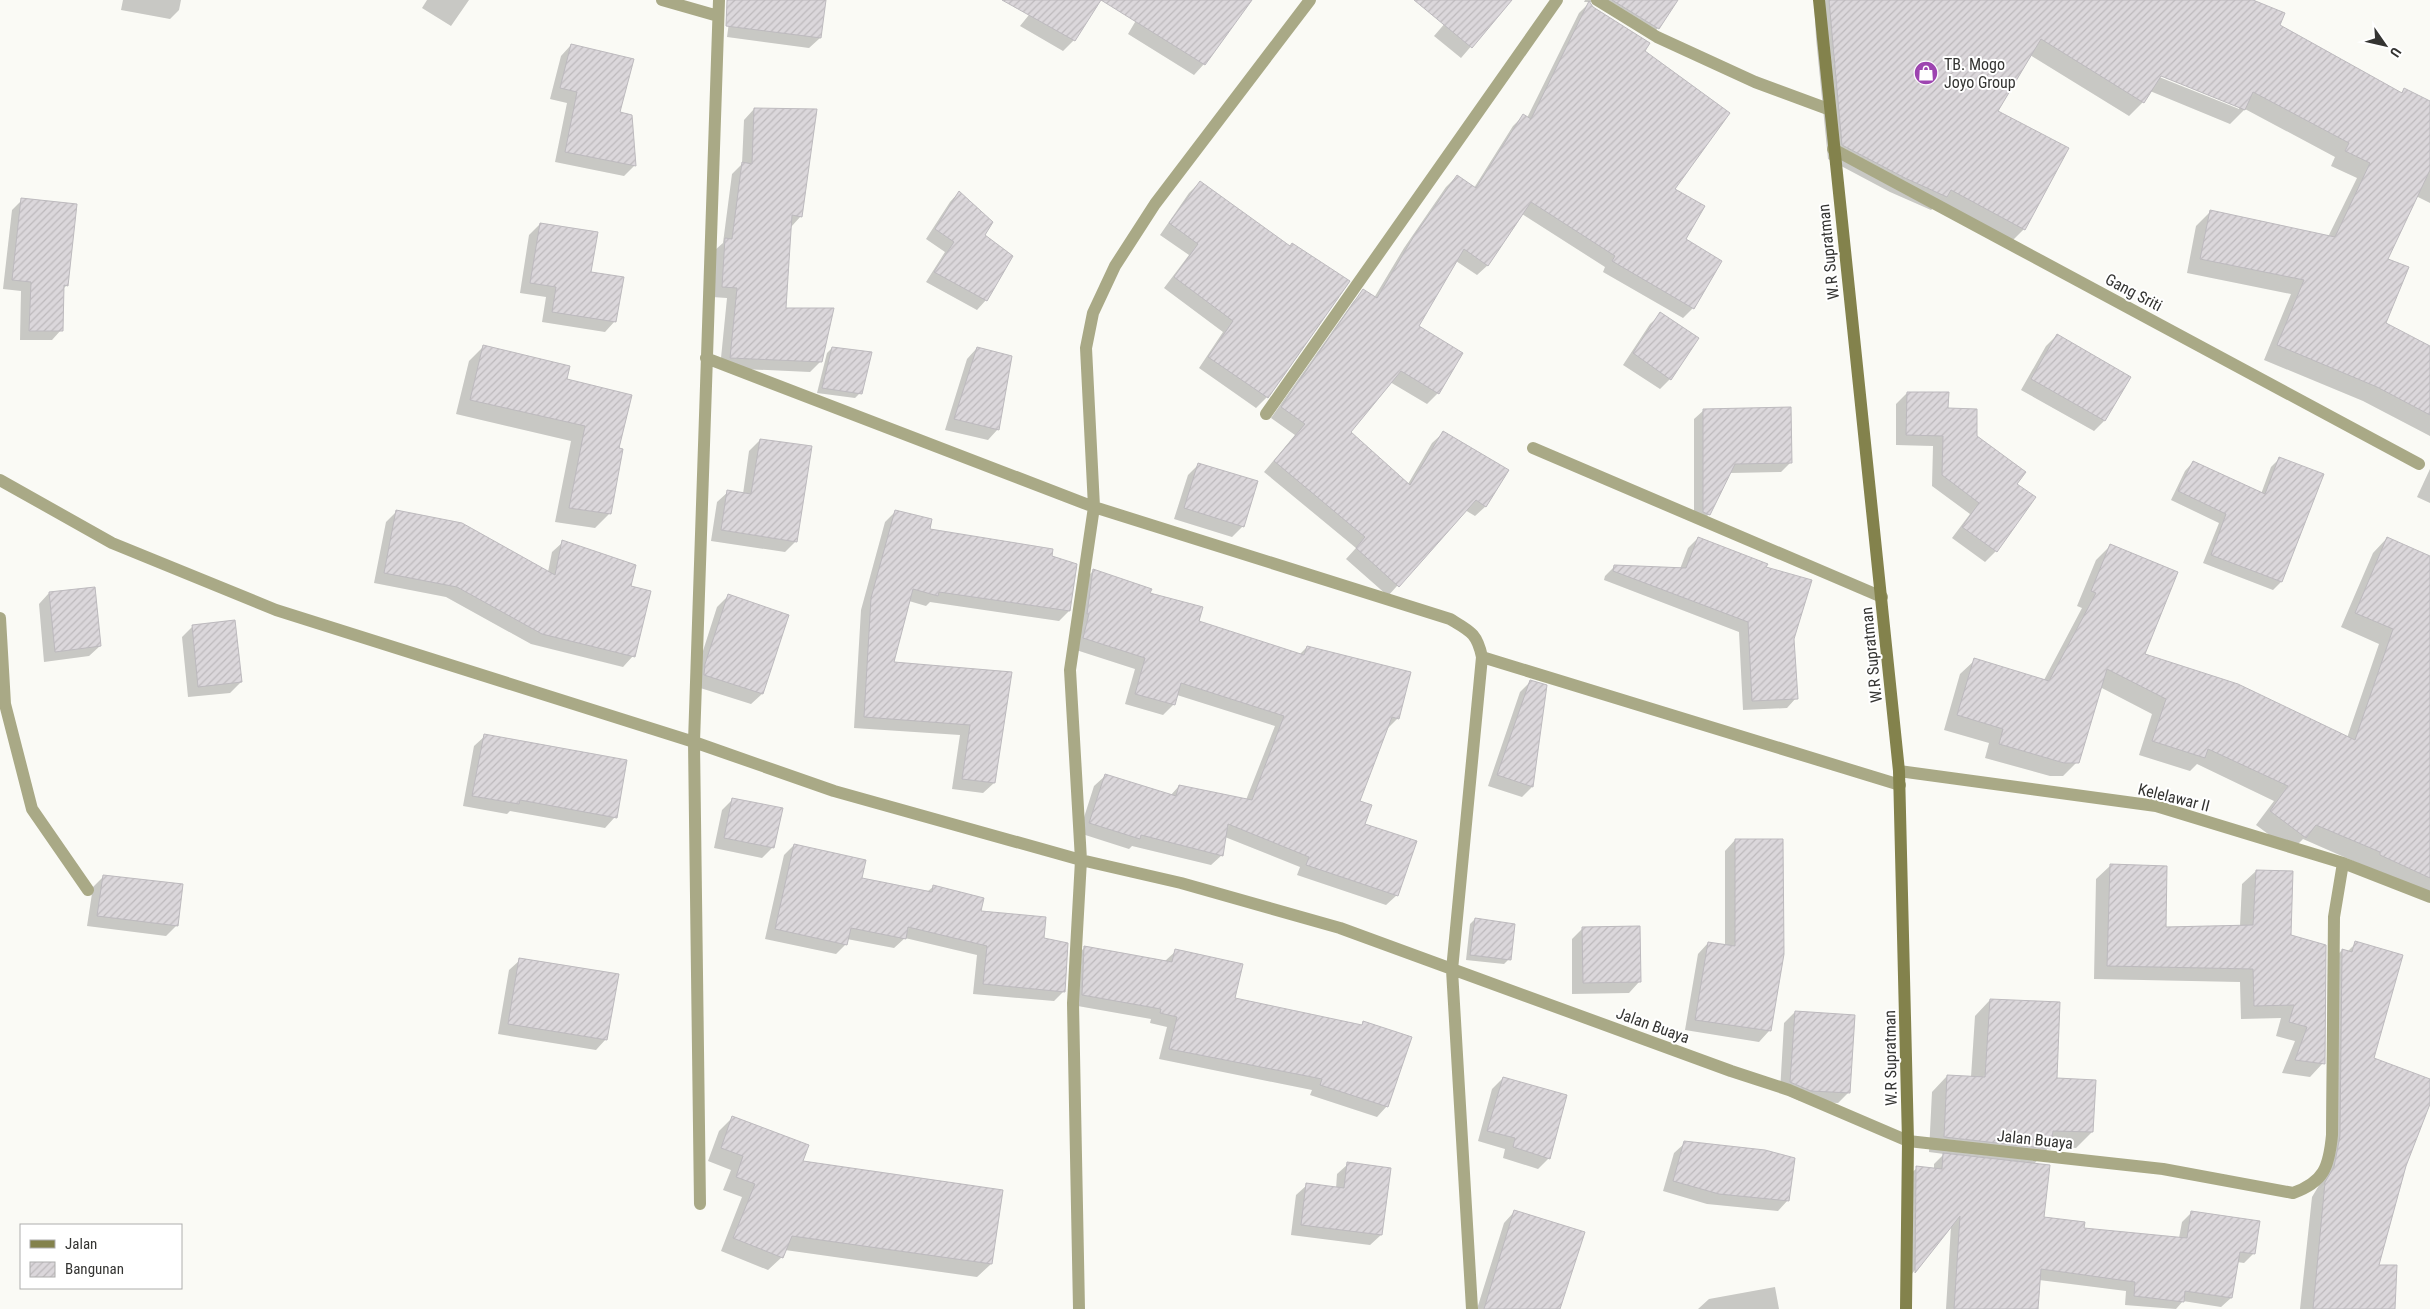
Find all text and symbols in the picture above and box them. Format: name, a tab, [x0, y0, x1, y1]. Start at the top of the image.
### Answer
north arrow	[2360, 20, 2410, 70]
text: U	[2387, 44, 2405, 60]
place label: TB. Mogo Joyo Group	[1944, 55, 2016, 92]
shop icon: TB. Mogo Joyo Group	[1913, 60, 1939, 86]
street label: W.R Supratman	[1814, 203, 1843, 301]
street label: Gang Sriti	[2102, 270, 2165, 315]
street label: W.R Supratman	[1857, 606, 1886, 704]
street label: Kelelawar II	[2136, 779, 2212, 816]
street label: Jalan Buaya	[1614, 1003, 1692, 1047]
street label: W.R Supratman	[1880, 1010, 1901, 1106]
street label: Jalan Buaya	[1996, 1126, 2074, 1153]
legend	[20, 1224, 182, 1289]
text: Jalan	[65, 1235, 97, 1253]
text: Bangunan	[65, 1260, 124, 1278]

